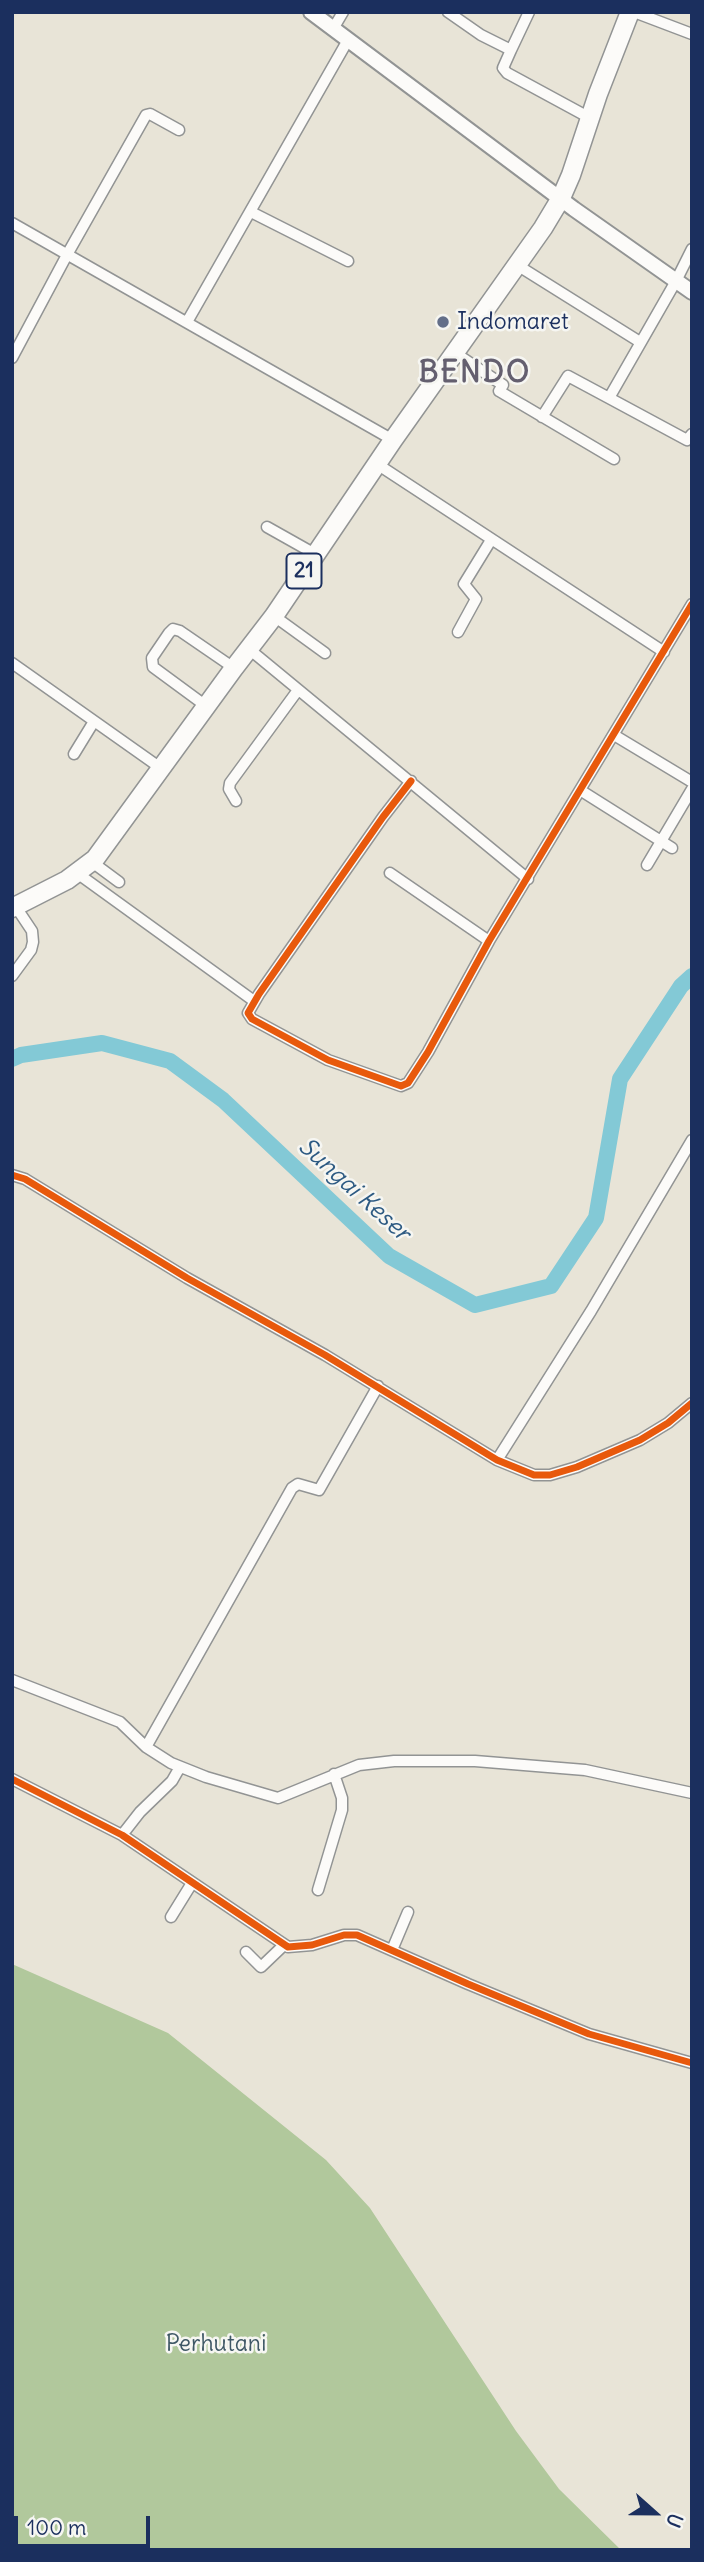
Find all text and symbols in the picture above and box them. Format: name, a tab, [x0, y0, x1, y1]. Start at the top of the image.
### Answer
place label: Indomaret	[457, 308, 569, 336]
marker: Indomaret	[435, 314, 451, 330]
district label: BENDO	[419, 355, 531, 391]
road number: 21	[286, 554, 322, 588]
water label: Sungai Keser	[292, 1132, 416, 1248]
park label: Perhutani	[166, 2330, 266, 2358]
north arrow	[620, 2478, 690, 2548]
scale bar	[18, 2502, 154, 2546]
text: U	[661, 2510, 688, 2531]
text: 100 m	[27, 2514, 86, 2541]

